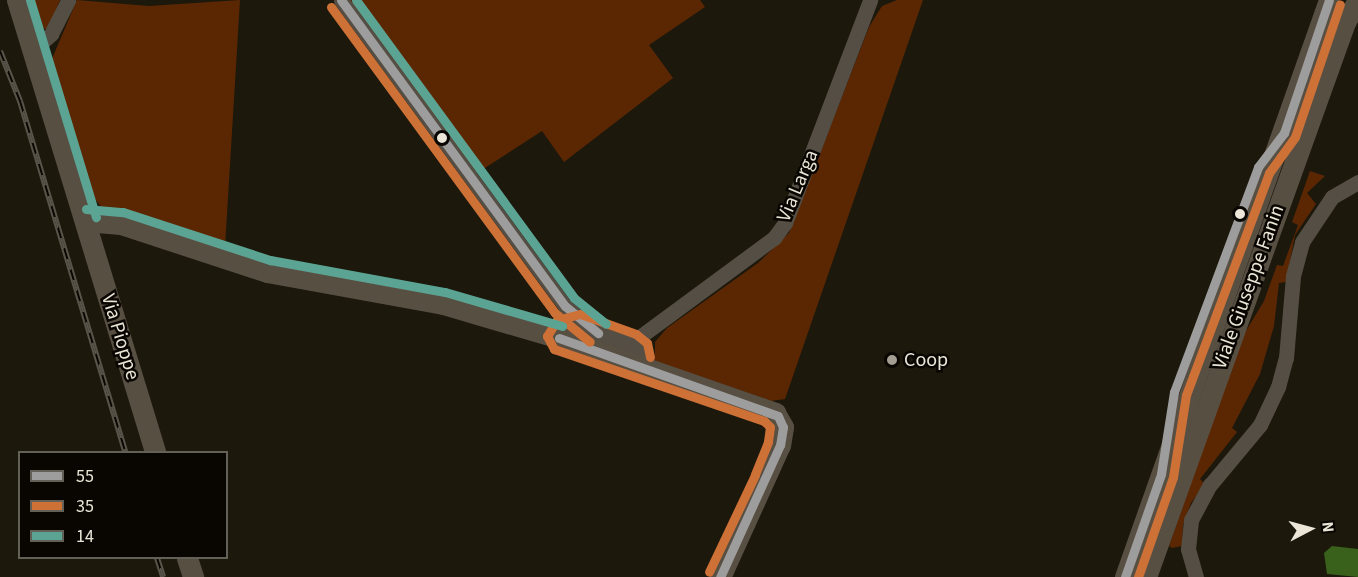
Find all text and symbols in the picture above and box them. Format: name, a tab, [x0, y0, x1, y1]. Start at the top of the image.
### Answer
unlabelled marker	[436, 132, 448, 144]
street label: Via Larga	[772, 146, 824, 226]
street label: Viale Giuseppe Fanin	[1208, 202, 1290, 372]
unlabelled marker	[1234, 208, 1246, 220]
street label: Via Pioppe	[96, 291, 144, 383]
place label: Coop	[904, 348, 948, 372]
marker: Coop	[885, 353, 899, 367]
legend	[18, 451, 228, 559]
text: 55	[76, 464, 94, 489]
text: 35	[76, 494, 94, 519]
north arrow	[1280, 499, 1340, 559]
text: N	[1316, 521, 1339, 534]
text: 14	[76, 524, 94, 549]

